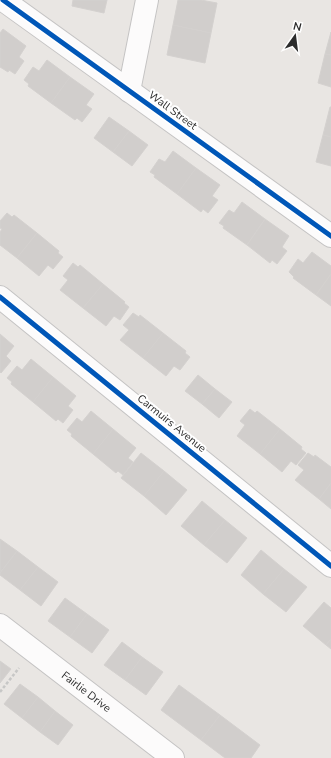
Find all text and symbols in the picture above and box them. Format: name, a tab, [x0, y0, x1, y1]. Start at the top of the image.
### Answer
north arrow	[275, 16, 315, 56]
text: N	[291, 19, 303, 35]
street label: Wall Street	[145, 88, 200, 133]
street label: Carmuirs Avenue	[134, 391, 209, 456]
street label: Fairlie Drive	[58, 668, 114, 716]

